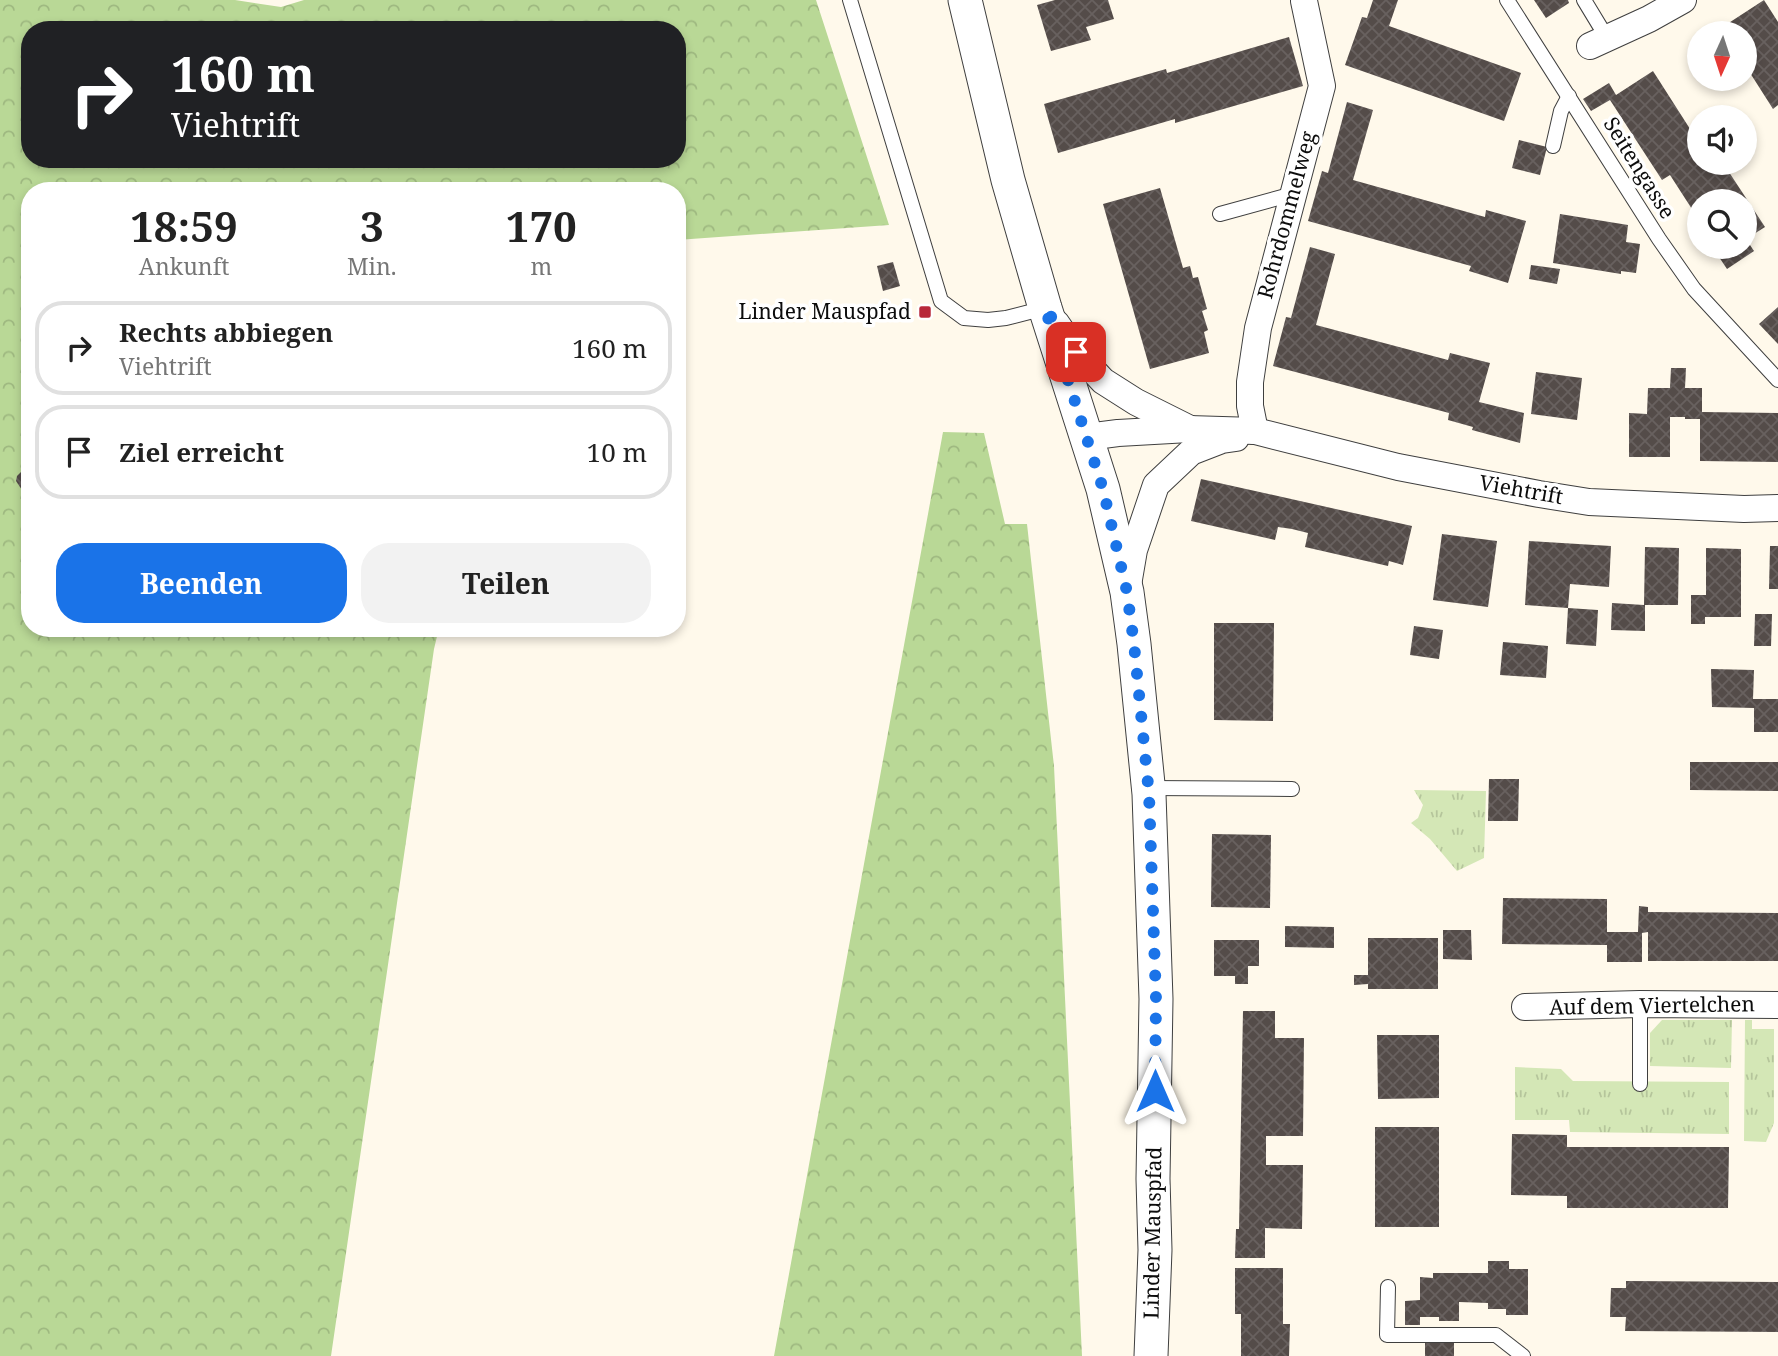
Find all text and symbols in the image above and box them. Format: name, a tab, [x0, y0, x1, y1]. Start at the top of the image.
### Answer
north arrow	[1687, 21, 1757, 91]
map controls	[1687, 21, 1757, 259]
text: 160 m	[171, 40, 315, 106]
icon: right	[56, 49, 147, 140]
text: Viehtrift	[171, 103, 300, 146]
button: sound	[1687, 105, 1757, 175]
street label: Seitengasse	[1598, 111, 1682, 224]
street label: Rohrdommelweg	[1250, 127, 1322, 302]
button: search	[1687, 189, 1757, 259]
text: 18:59	[130, 197, 238, 254]
text: 3	[360, 197, 384, 254]
text: 170	[506, 197, 577, 254]
text: Ankunft	[139, 250, 229, 282]
text: Min.	[347, 250, 397, 282]
text: m	[530, 250, 552, 282]
place label: Linder Mauspfad	[738, 297, 911, 325]
marker: Linder Mauspfad	[917, 304, 933, 320]
text: Rechts abbiegen	[119, 314, 333, 350]
pin	[1046, 322, 1106, 382]
icon: right	[60, 329, 98, 367]
text: 160 m	[572, 330, 647, 366]
icon: arrive	[1057, 333, 1095, 371]
text: Viehtrift	[119, 350, 212, 382]
icon: arrive	[60, 433, 98, 471]
text: Ziel erreicht	[119, 434, 284, 470]
text: 10 m	[587, 434, 647, 470]
street label: Viehtrift	[1477, 468, 1565, 510]
button: Beenden	[56, 543, 347, 623]
button: Teilen	[361, 543, 651, 623]
street label: Auf dem Viertelchen	[1549, 989, 1755, 1021]
position arrow	[1118, 1054, 1192, 1128]
street label: Linder Mauspfad	[1136, 1146, 1168, 1319]

